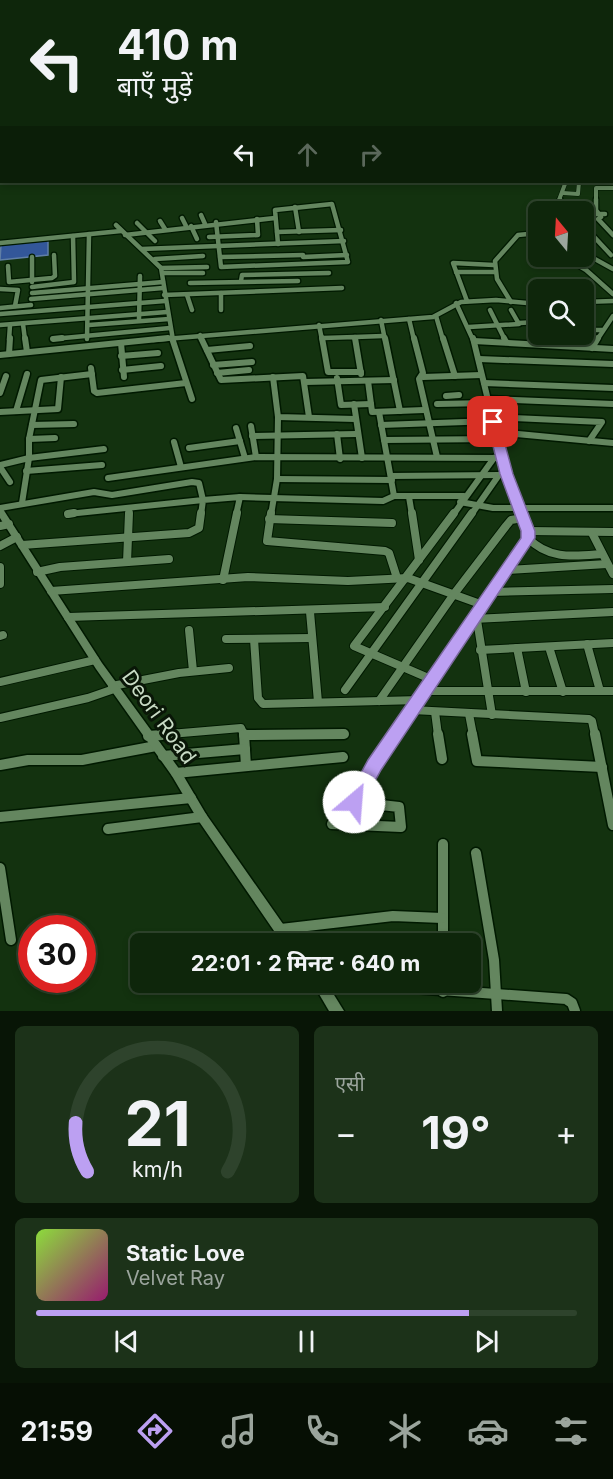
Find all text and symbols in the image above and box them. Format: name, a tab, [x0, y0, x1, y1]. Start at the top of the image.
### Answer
text: 410 m	[117, 19, 239, 70]
icon: left	[18, 24, 96, 102]
text: बाएँ मुड़ें	[117, 70, 193, 103]
icon: left	[228, 138, 261, 171]
icon: ahead	[291, 138, 324, 171]
icon: right	[354, 138, 387, 171]
north arrow	[528, 201, 594, 267]
map controls	[528, 201, 594, 345]
button: search	[528, 279, 594, 345]
pin	[467, 396, 518, 447]
icon: arrive	[476, 405, 509, 438]
street label: Deori Road	[117, 665, 202, 768]
position arrow	[322, 770, 386, 834]
speed limit sign: 30	[18, 915, 96, 993]
text: 22:01 · 2 मिनट · 640 m	[191, 950, 420, 976]
text: एसी	[335, 1072, 365, 1096]
text: 21	[124, 1086, 190, 1161]
text: 19°	[421, 1105, 491, 1160]
text: −	[335, 1113, 357, 1153]
text: +	[555, 1113, 577, 1153]
text: km/h	[132, 1156, 182, 1182]
text: Static Love	[126, 1240, 245, 1266]
text: Velvet Ray	[126, 1266, 225, 1290]
icon: previous	[110, 1325, 143, 1358]
icon: pause	[290, 1325, 323, 1358]
icon: next	[470, 1325, 503, 1358]
icon: directions	[134, 1410, 176, 1452]
icon: music	[218, 1410, 260, 1452]
icon: phone	[301, 1410, 343, 1452]
icon: climate	[384, 1410, 426, 1452]
icon: car	[467, 1410, 509, 1452]
icon: filters	[550, 1410, 592, 1452]
text: 21:59	[21, 1415, 93, 1448]

